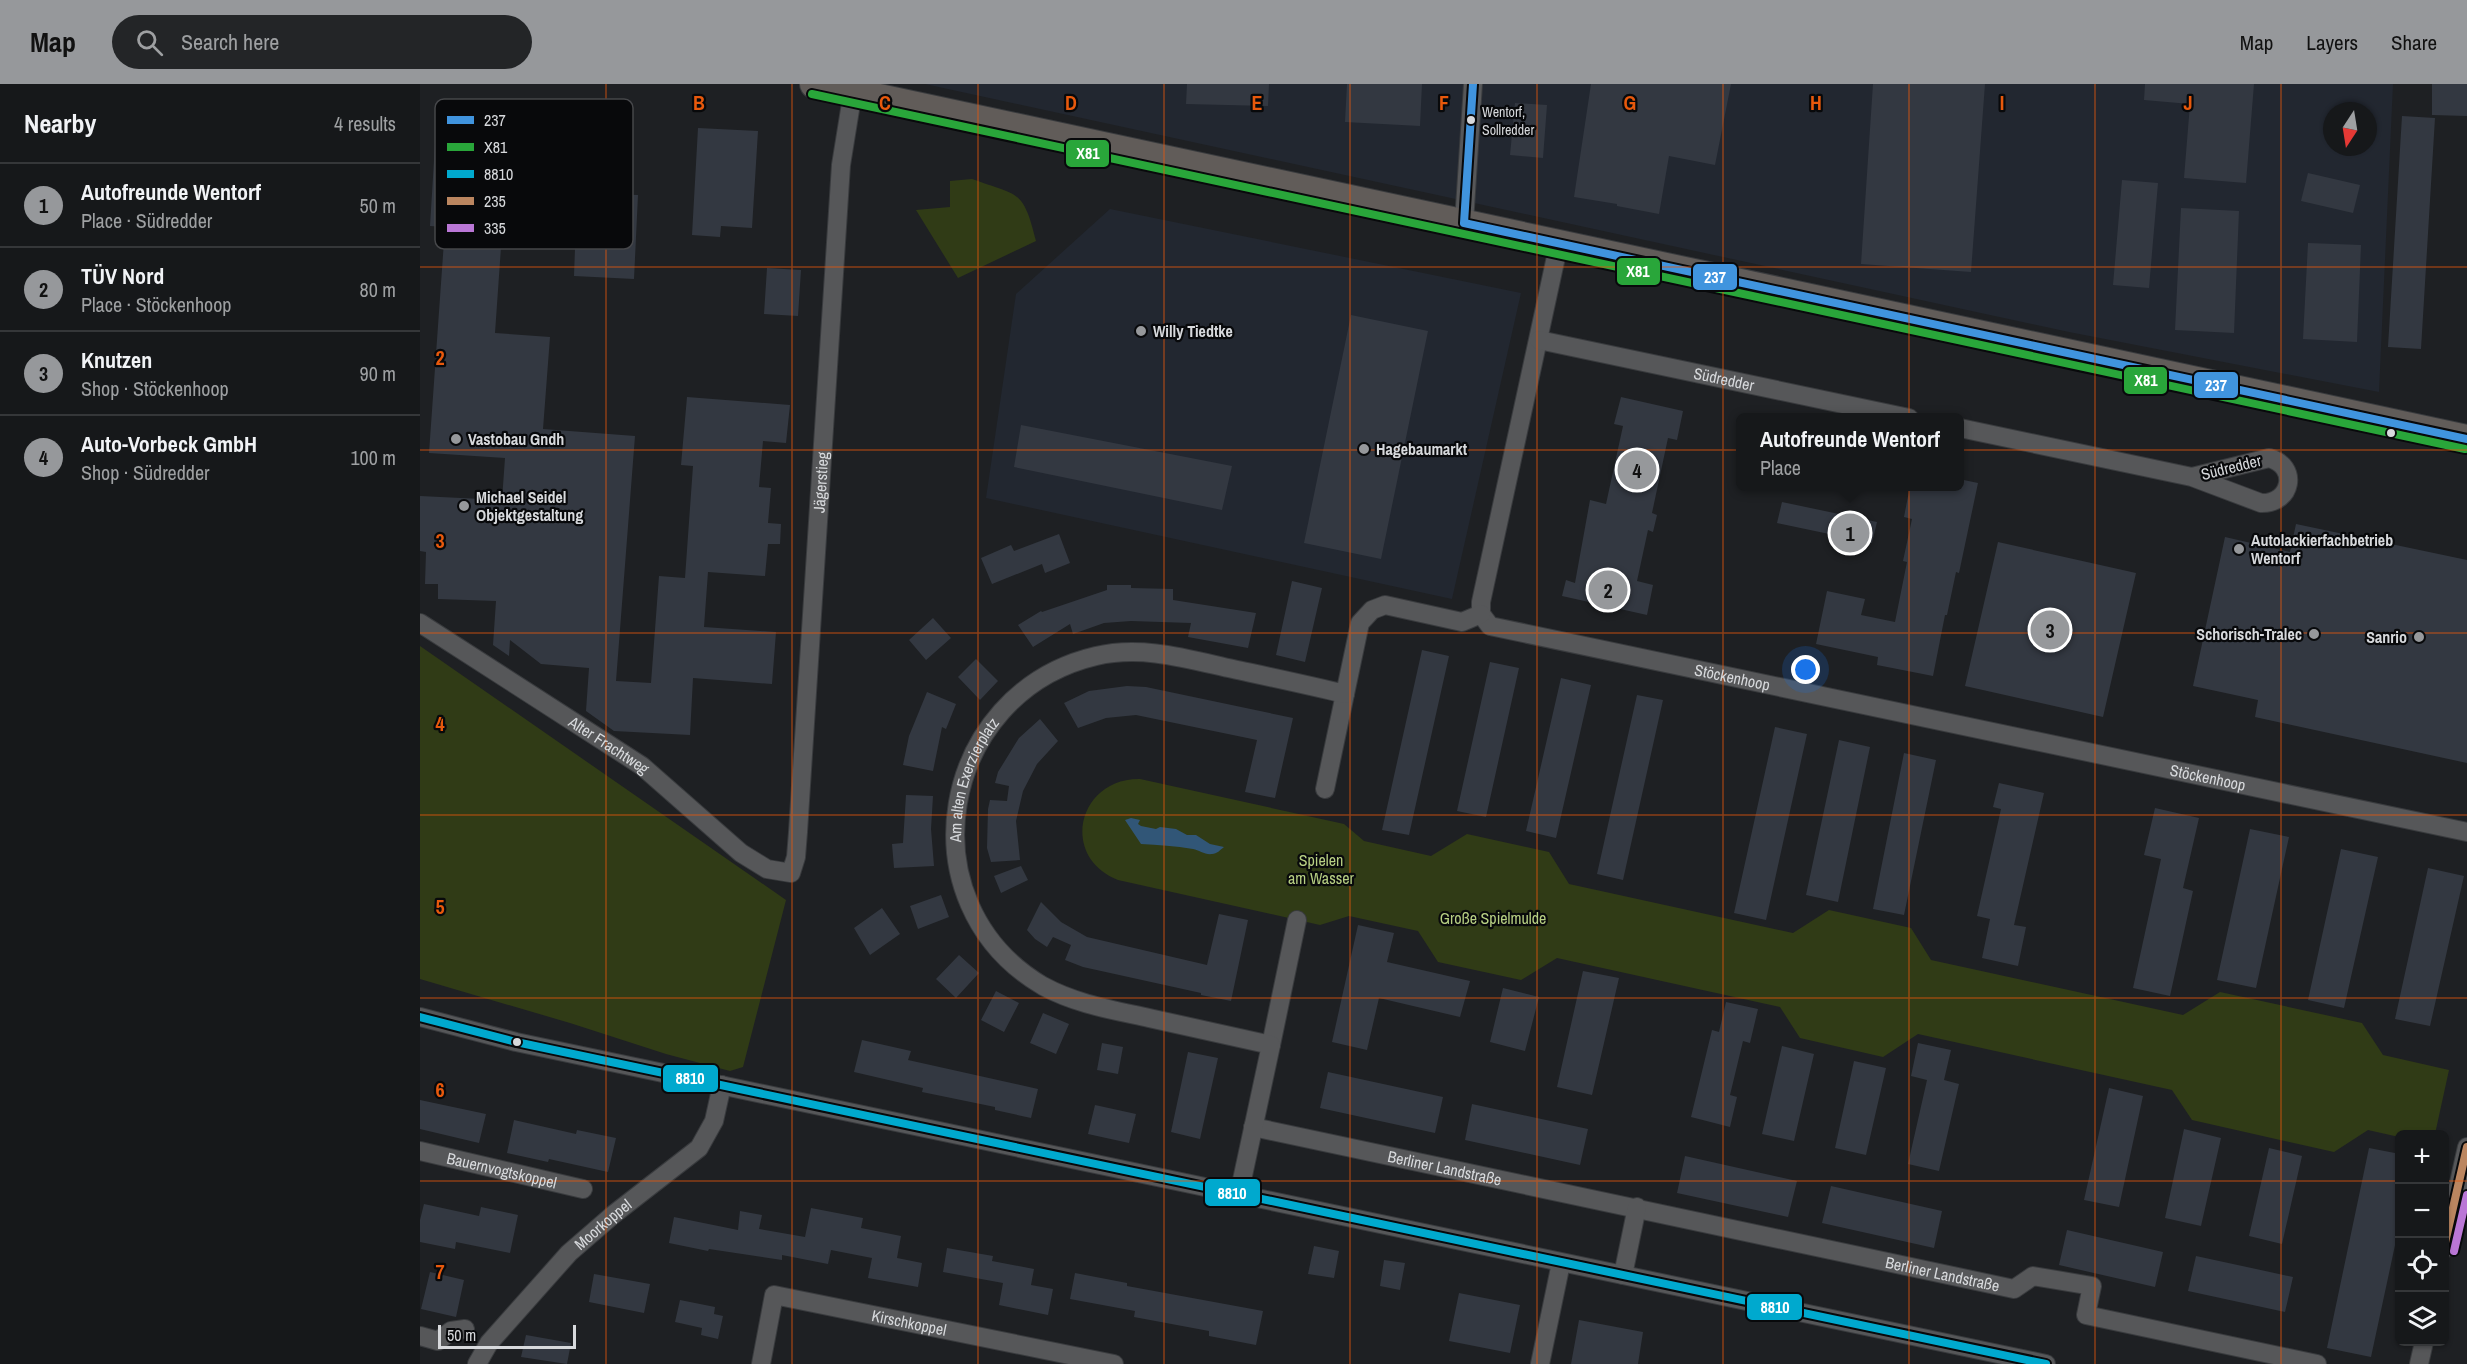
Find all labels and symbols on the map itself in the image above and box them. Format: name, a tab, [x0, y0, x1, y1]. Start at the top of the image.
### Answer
text: B	[693, 89, 705, 116]
text: C	[879, 89, 891, 116]
text: D	[1065, 89, 1077, 116]
text: E	[1252, 89, 1263, 116]
text: F	[1439, 89, 1449, 116]
text: G	[1624, 89, 1636, 116]
text: H	[1810, 89, 1822, 116]
text: I	[2000, 89, 2004, 116]
text: J	[2183, 89, 2193, 116]
legend	[435, 99, 633, 249]
north arrow	[2323, 102, 2377, 156]
place label: Wentorf, Sollredder	[1482, 103, 1534, 139]
text: 237	[484, 109, 506, 131]
marker: Wentorf, Sollredder	[1465, 114, 1477, 126]
text: X81	[484, 136, 508, 158]
line badge: X81	[1065, 139, 1110, 168]
text: X81	[1076, 142, 1100, 164]
text: 8810	[484, 163, 513, 185]
text: 235	[484, 190, 506, 212]
text: 335	[484, 217, 506, 239]
line badge: X81	[1616, 257, 1661, 286]
text: X81	[1626, 260, 1650, 282]
line badge: 237	[1692, 263, 1738, 291]
text: 237	[1704, 266, 1726, 288]
place label: Willy Tiedtke	[1153, 320, 1233, 342]
marker: Willy Tiedtke	[1134, 324, 1148, 338]
text: 2	[435, 344, 445, 371]
street label: Südredder	[1692, 362, 1757, 396]
line badge: X81	[2123, 366, 2168, 395]
text: X81	[2134, 369, 2158, 391]
line badge: 237	[2193, 371, 2239, 399]
text: 237	[2205, 374, 2227, 396]
unlabelled marker	[2385, 427, 2397, 439]
place label: Vastobau Gndh	[468, 428, 564, 450]
marker: Vastobau Gndh	[449, 432, 463, 446]
place label: Hagebaumarkt	[1376, 438, 1468, 460]
marker: Hagebaumarkt	[1357, 442, 1371, 456]
pin: 4	[1618, 448, 1656, 492]
street label: Südredder	[2199, 449, 2264, 485]
street label: Jägerstieg	[808, 450, 834, 514]
place label: Michael Seidel Objektgestaltung	[476, 486, 583, 526]
marker: Michael Seidel Objektgestaltung	[457, 499, 471, 513]
pin: 1	[1830, 510, 1870, 556]
text: 3	[435, 527, 445, 554]
place label: Autolackierfachbetrieb Wentorf	[2251, 529, 2393, 569]
marker: Autolackierfachbetrieb Wentorf	[2232, 542, 2246, 556]
pin: 2	[1588, 568, 1628, 612]
pin: 3	[2030, 608, 2070, 652]
place label: Schorisch-Tralec	[2196, 623, 2302, 645]
place label: Sanrio	[2366, 626, 2407, 648]
marker: Schorisch-Tralec	[2307, 627, 2321, 641]
marker: Sanrio	[2412, 630, 2426, 644]
your location	[1791, 655, 1820, 684]
street label: Stöckenhoop	[1693, 658, 1772, 696]
text: 4	[435, 710, 445, 737]
street label: Alter Frachtweg	[564, 710, 655, 779]
street label: Am alten Exerzierplatz	[944, 712, 1004, 844]
street label: Stöckenhoop	[2168, 759, 2248, 796]
park label: Spielen am Wasser	[1288, 849, 1355, 889]
text: 5	[435, 893, 445, 920]
park label: Große Spielmulde	[1440, 907, 1546, 929]
unlabelled marker	[511, 1036, 523, 1048]
line badge: 8810	[662, 1064, 719, 1093]
text: 8810	[675, 1067, 705, 1089]
text: 6	[435, 1076, 445, 1103]
street label: Berliner Landstraße	[1386, 1145, 1504, 1191]
street label: Bauernvogtskoppel	[445, 1147, 559, 1194]
line badge: 8810	[1204, 1178, 1261, 1207]
text: 8810	[1217, 1182, 1247, 1204]
street label: Moorkoppel	[569, 1194, 636, 1255]
street label: Berliner Landstraße	[1884, 1251, 2002, 1297]
text: 7	[435, 1258, 445, 1285]
line badge: 8810	[1746, 1293, 1803, 1321]
text: 8810	[1760, 1296, 1790, 1318]
street label: Kirschkoppel	[870, 1304, 948, 1341]
scale bar	[438, 1322, 576, 1350]

